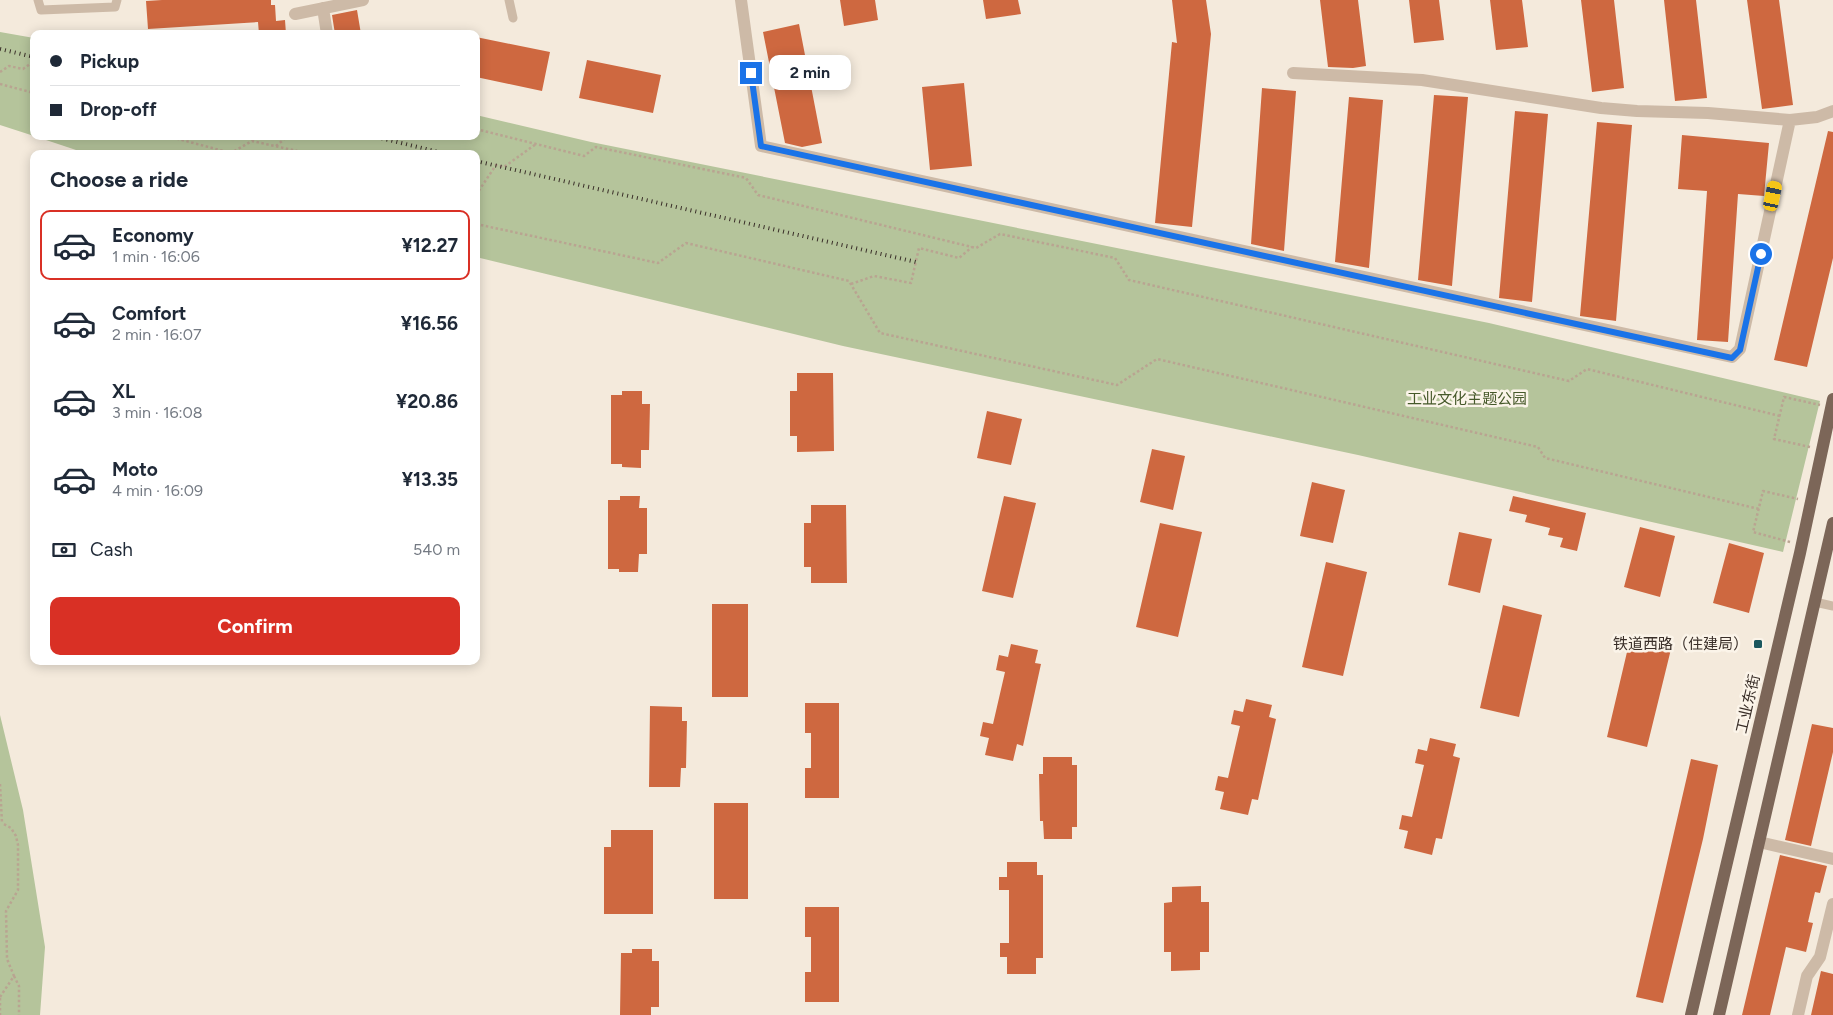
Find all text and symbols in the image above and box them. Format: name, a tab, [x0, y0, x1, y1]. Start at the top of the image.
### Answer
text: Pickup	[80, 50, 139, 73]
callout: 2 min	[768, 56, 851, 90]
route end	[740, 62, 762, 84]
text: 2 min	[790, 63, 830, 82]
text: Drop-off	[80, 98, 157, 121]
text: Choose a ride	[50, 166, 188, 193]
car	[1762, 180, 1783, 212]
icon: car	[52, 223, 97, 268]
text: Economy	[112, 224, 194, 247]
text: ¥12.27	[401, 234, 458, 257]
route start	[1750, 243, 1772, 265]
text: 1 min · 16:06	[112, 247, 200, 266]
icon: car	[52, 301, 97, 346]
text: Comfort	[112, 302, 187, 325]
text: ¥16.56	[401, 312, 458, 335]
text: 2 min · 16:07	[112, 325, 202, 344]
icon: car	[52, 379, 97, 424]
text: XL	[112, 380, 135, 403]
text: ¥20.86	[396, 390, 458, 413]
park label: 工业文化主题公园	[1407, 390, 1527, 408]
text: 3 min · 16:08	[112, 403, 203, 422]
icon: car	[52, 457, 97, 502]
text: Moto	[112, 458, 158, 481]
text: ¥13.35	[402, 468, 458, 491]
text: 4 min · 16:09	[112, 481, 203, 500]
icon: cash	[50, 536, 78, 564]
text: Cash	[90, 538, 133, 561]
text: 540 m	[413, 540, 460, 559]
button: Confirm	[50, 597, 460, 655]
place label: 铁道西路（住建局）	[1613, 635, 1748, 653]
marker: 铁道西路（住建局）	[1752, 638, 1764, 650]
street label: 工业东街	[1732, 673, 1764, 735]

